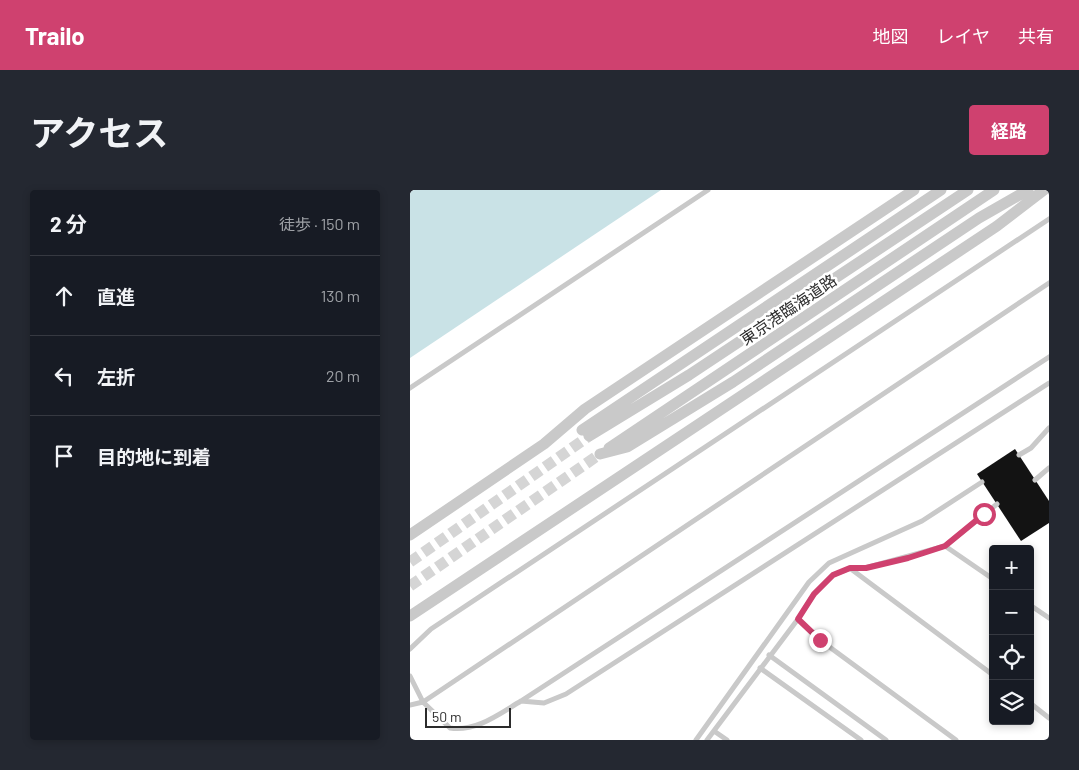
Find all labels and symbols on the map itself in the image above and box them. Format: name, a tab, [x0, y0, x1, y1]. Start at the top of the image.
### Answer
street label: 東京港臨海道路	[736, 270, 840, 348]
route start	[973, 503, 996, 526]
route end	[809, 629, 832, 652]
scale bar	[425, 705, 511, 728]

